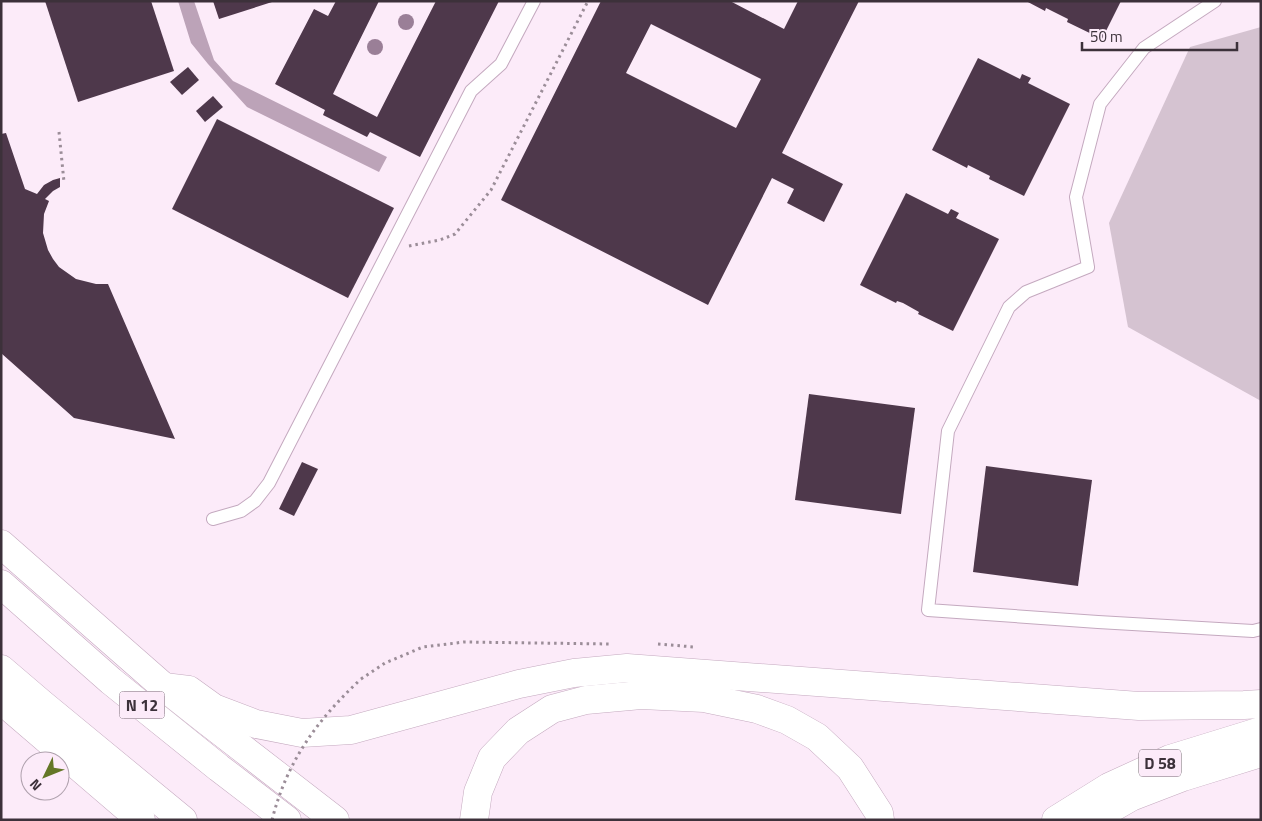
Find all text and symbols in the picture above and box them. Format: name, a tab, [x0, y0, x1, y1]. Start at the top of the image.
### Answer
scale bar	[1082, 20, 1237, 52]
text: 50 m	[1090, 25, 1123, 48]
road number: N 12	[120, 692, 164, 718]
road number: D 58	[1139, 750, 1181, 776]
north arrow	[20, 751, 70, 801]
text: N	[24, 774, 46, 796]

